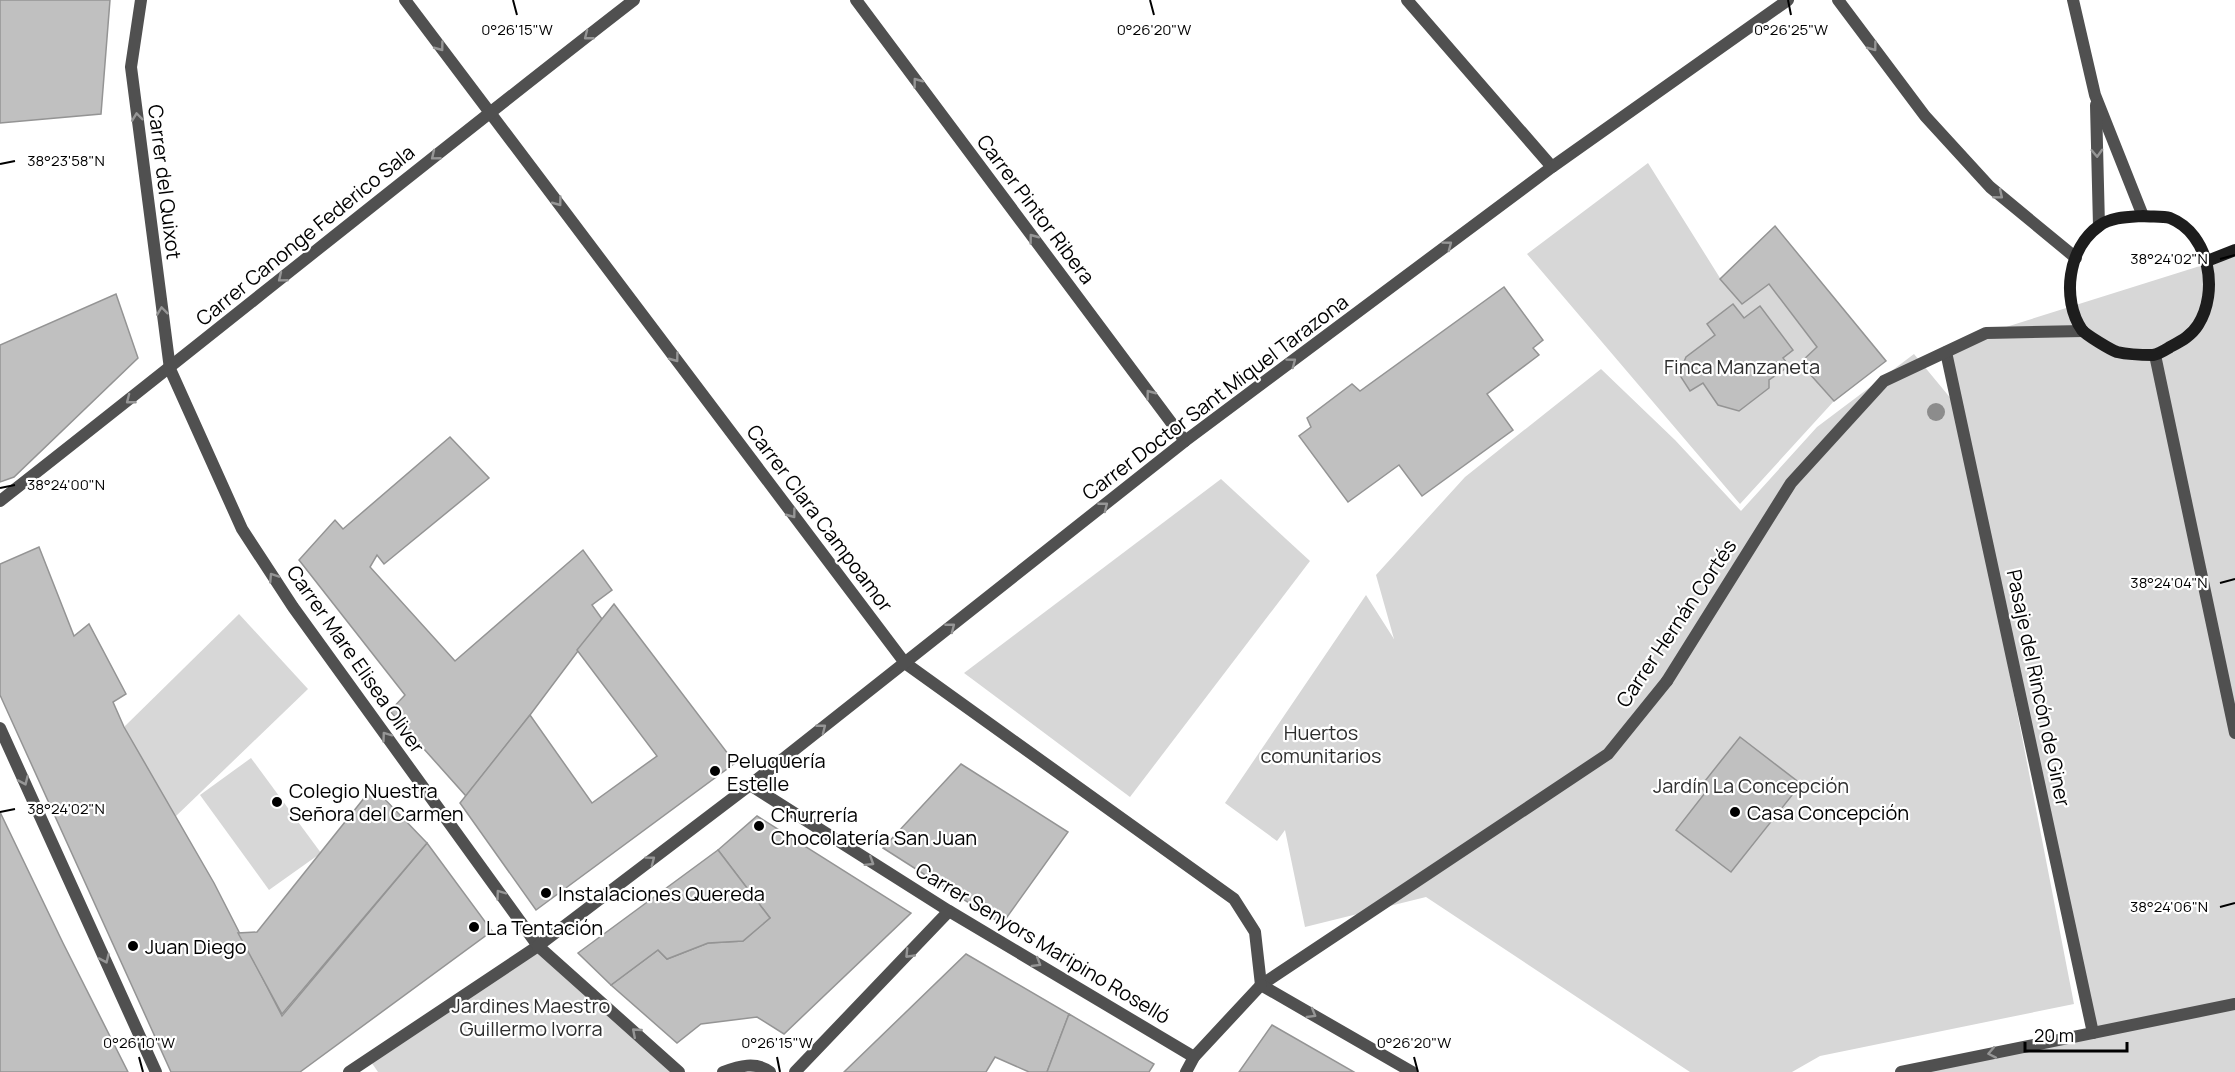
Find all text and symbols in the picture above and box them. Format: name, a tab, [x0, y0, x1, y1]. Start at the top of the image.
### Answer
text: 0°26'15"W	[481, 19, 553, 40]
text: 0°26'20"W	[1117, 19, 1191, 40]
text: 0°26'25"W	[1754, 19, 1828, 40]
one-way arrow	[584, 28, 595, 39]
one-way arrow	[433, 40, 444, 51]
one-way arrow	[1865, 40, 1876, 51]
one-way arrow	[913, 77, 924, 88]
street label: Carrer del Quixot	[142, 103, 188, 261]
one-way arrow	[131, 113, 144, 122]
street label: Carrer Pintor Ribera	[971, 129, 1101, 289]
street label: Carrer Canonge Federico Sala	[190, 138, 420, 332]
one-way arrow	[430, 149, 441, 160]
one-way arrow	[2091, 149, 2103, 158]
text: 38°23'58"N	[27, 150, 105, 171]
one-way arrow	[1992, 187, 2003, 198]
one-way arrow	[550, 196, 561, 207]
one-way arrow	[1030, 234, 1041, 245]
one-way arrow	[1441, 241, 1452, 252]
text: 38°24'02"N	[2130, 248, 2208, 269]
one-way arrow	[278, 271, 289, 282]
street label: Carrer Doctor Sant Miquel Tarazona	[1076, 288, 1354, 506]
one-way arrow	[156, 306, 169, 315]
one-way arrow	[668, 351, 679, 362]
park label: Finca Manzaneta	[1664, 353, 1820, 380]
one-way arrow	[1285, 358, 1296, 369]
one-way arrow	[1146, 390, 1157, 401]
one-way arrow	[126, 392, 137, 403]
street label: Carrer Clara Campoamor	[741, 419, 899, 617]
text: 38°24'00"N	[27, 474, 105, 495]
one-way arrow	[1097, 502, 1108, 513]
one-way arrow	[785, 507, 796, 518]
street label: Carrer Hernán Cortés	[1610, 534, 1742, 712]
street label: Carrer Mare Elisea Oliver	[281, 560, 431, 758]
street label: Pasaje del Rincón de Giner	[2001, 567, 2077, 809]
text: 38°24'04"N	[2130, 572, 2208, 593]
one-way arrow	[269, 573, 280, 584]
one-way arrow	[944, 623, 955, 634]
park label: Huertos comunitarios	[1260, 719, 1382, 769]
one-way arrow	[816, 724, 827, 735]
one-way arrow	[382, 732, 393, 743]
place label: Peluquería Estelle	[727, 747, 826, 797]
marker: Peluquería Estelle	[708, 764, 722, 778]
park label: Jardín La Concepción	[1653, 772, 1849, 799]
one-way arrow	[17, 775, 29, 786]
place label: Colegio Nuestra Señora del Carmen	[289, 777, 464, 827]
marker: Colegio Nuestra Señora del Carmen	[270, 795, 284, 809]
text: 38°24'02"N	[27, 798, 105, 819]
place label: Casa Concepción	[1747, 799, 1909, 826]
place label: Churrería Chocolatería San Juan	[771, 801, 977, 851]
marker: Casa Concepción	[1728, 805, 1742, 819]
marker: Churrería Chocolatería San Juan	[752, 819, 766, 833]
one-way arrow	[864, 854, 874, 866]
one-way arrow	[645, 856, 656, 867]
street label: Carrer Senyors Maripino Roselló	[911, 856, 1176, 1030]
place label: Instalaciones Quereda	[558, 880, 765, 907]
marker: Instalaciones Quereda	[539, 886, 553, 900]
one-way arrow	[496, 890, 507, 901]
text: 38°24'06"N	[2130, 896, 2208, 917]
place label: La Tentación	[486, 914, 603, 941]
marker: La Tentación	[467, 920, 481, 934]
place label: Juan Diego	[145, 933, 247, 960]
marker: Juan Diego	[126, 939, 140, 953]
one-way arrow	[905, 946, 916, 957]
one-way arrow	[97, 952, 109, 963]
one-way arrow	[1031, 956, 1041, 968]
park label: Jardines Maestro Guillermo Ivorra	[452, 992, 611, 1042]
one-way arrow	[1306, 1007, 1316, 1018]
scale bar	[2025, 1015, 2127, 1053]
text: 20 m	[2034, 1023, 2074, 1047]
one-way arrow	[633, 1028, 643, 1039]
text: 0°26'10"W	[103, 1032, 175, 1053]
text: 0°26'15"W	[741, 1032, 813, 1053]
text: 0°26'20"W	[1377, 1032, 1451, 1053]
one-way arrow	[1988, 1046, 1998, 1059]

